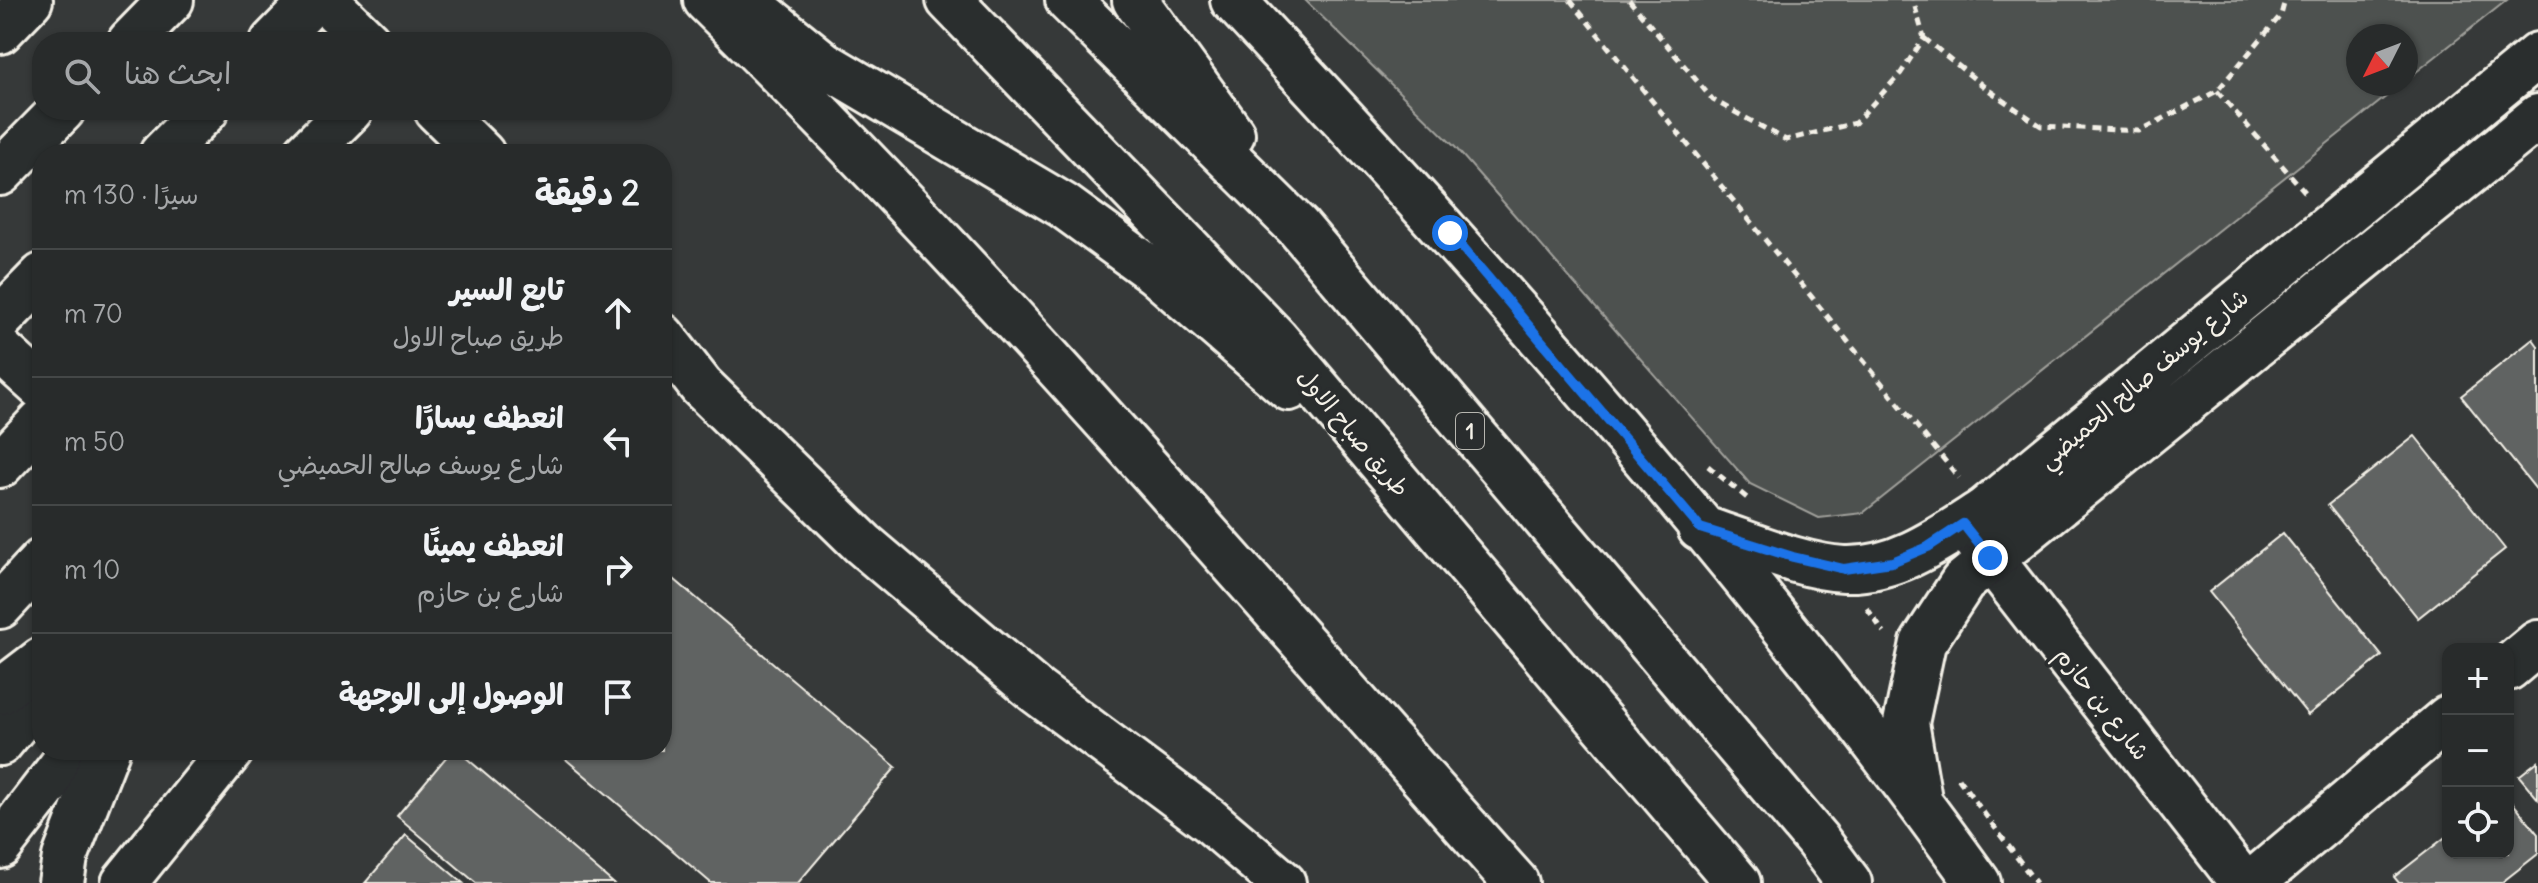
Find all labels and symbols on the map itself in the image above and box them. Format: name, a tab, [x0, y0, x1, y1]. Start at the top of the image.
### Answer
north arrow	[2346, 24, 2418, 96]
route start	[1432, 215, 1468, 251]
street label: شارع يوسف صالح الحميضي	[2032, 281, 2258, 480]
street label: طريق صباح الاول	[1290, 362, 1416, 504]
road number: 1	[1456, 413, 1484, 449]
route end	[1972, 540, 2008, 576]
street label: شارع بن حازم	[2046, 640, 2157, 768]

